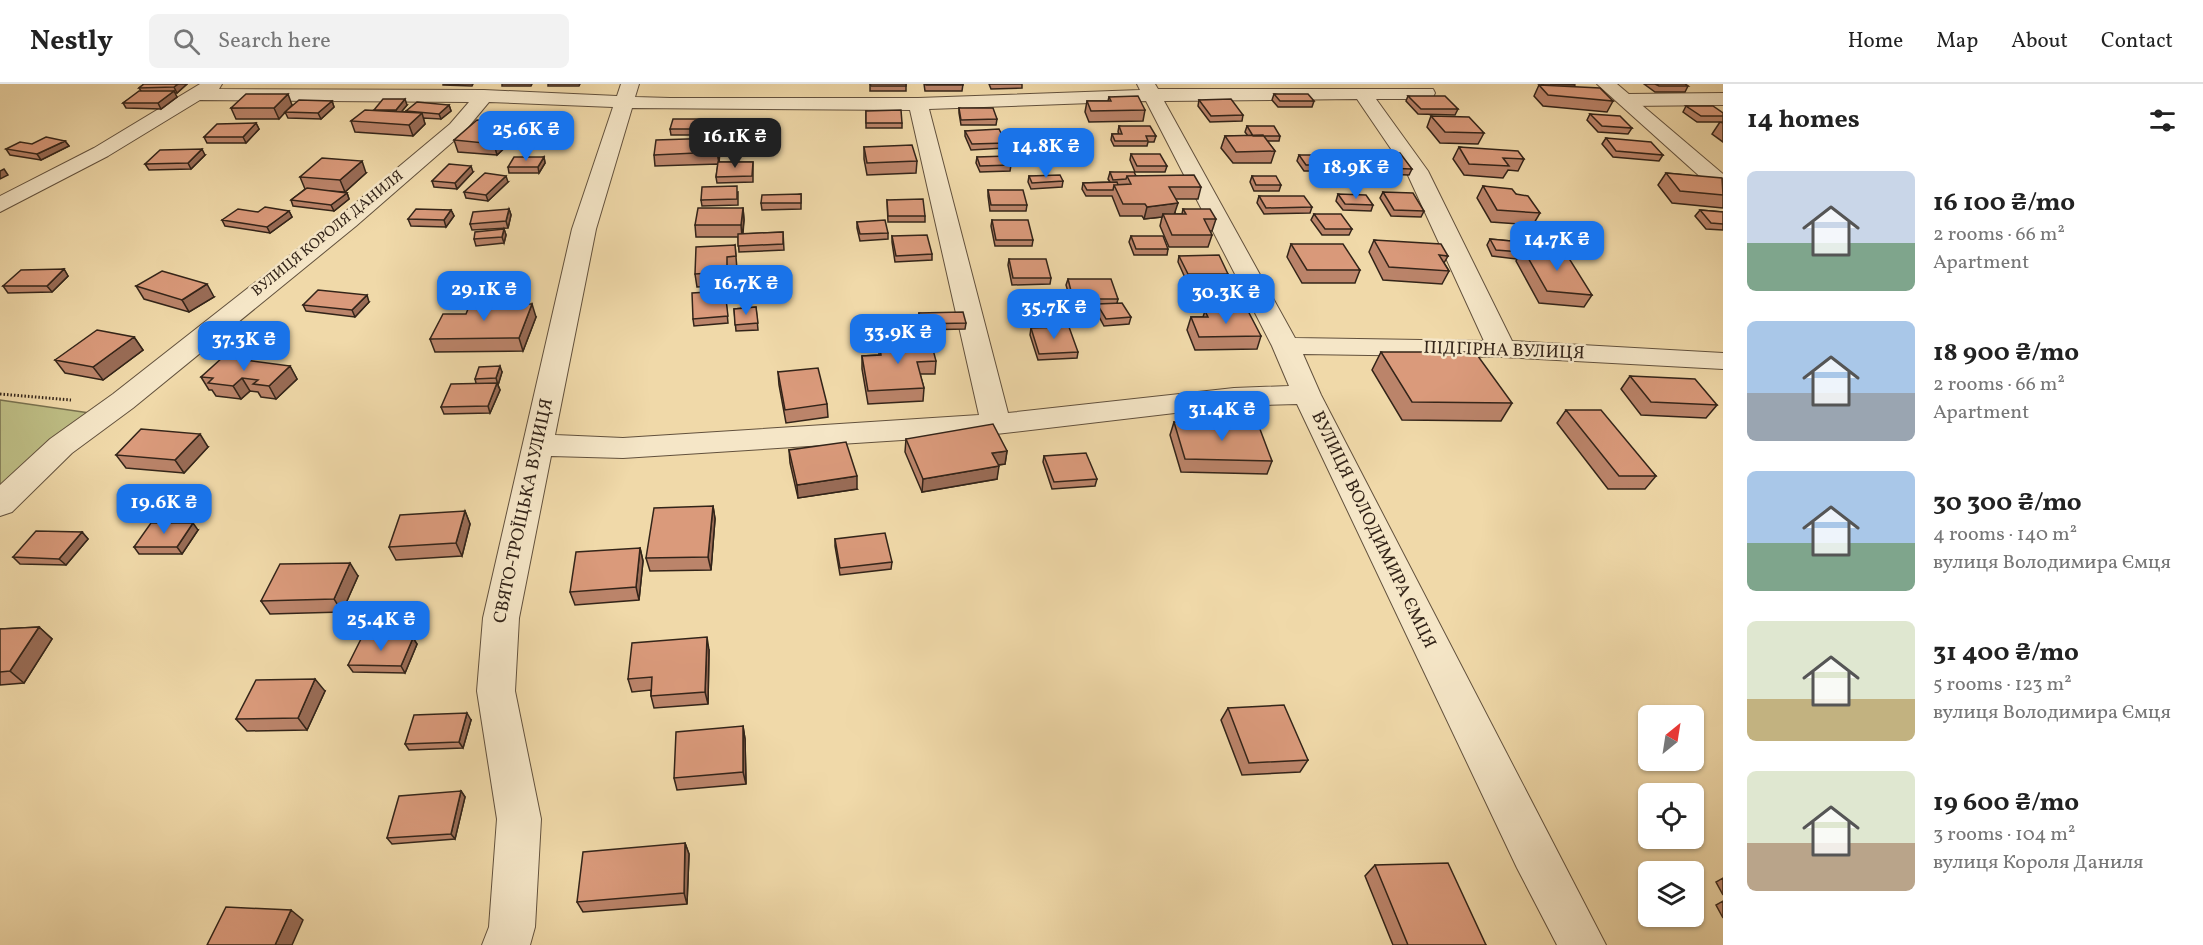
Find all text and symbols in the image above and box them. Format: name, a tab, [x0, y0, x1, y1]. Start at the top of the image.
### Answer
search box	[149, 14, 569, 68]
text: Nestly	[30, 22, 113, 61]
icon: search	[170, 25, 203, 58]
text: Search here	[218, 26, 331, 57]
text: Home	[1848, 27, 1903, 56]
text: Map	[1936, 27, 1978, 56]
text: About	[2011, 27, 2068, 56]
text: Contact	[2101, 27, 2173, 56]
text: 14 homes	[1747, 102, 1860, 138]
icon: filters	[2146, 104, 2179, 137]
pin: 25.6K ₴	[471, 111, 581, 162]
text: 25.6K ₴	[492, 116, 560, 144]
pin: 16.1K ₴	[680, 118, 790, 169]
text: 16.1K ₴	[703, 123, 767, 151]
pin: 14.8K ₴	[991, 128, 1101, 179]
text: 14.8K ₴	[1012, 133, 1080, 161]
pin: 18.9K ₴	[1301, 149, 1411, 200]
text: 18.9K ₴	[1323, 154, 1389, 182]
street label: ВУЛИЦЯ КОРОЛЯ ДАНИЛЯ	[248, 166, 408, 302]
text: 16 100 ₴/mo	[1933, 185, 2075, 221]
icon: home	[1795, 195, 1867, 267]
pin: 14.7K ₴	[1502, 221, 1612, 272]
text: 2 rooms · 66 m²	[1933, 221, 2065, 249]
text: 14.7K ₴	[1524, 226, 1590, 254]
text: Apartment	[1933, 249, 2029, 277]
pin: 16.7K ₴	[691, 265, 801, 316]
text: 16.7K ₴	[714, 270, 778, 298]
pin: 29.1K ₴	[429, 271, 539, 322]
pin: 30.3K ₴	[1171, 274, 1281, 325]
text: 29.1K ₴	[451, 276, 517, 304]
text: 30.3K ₴	[1192, 279, 1260, 307]
pin: 35.7K ₴	[999, 289, 1109, 340]
text: 35.7K ₴	[1021, 294, 1087, 322]
pin: 33.9K ₴	[843, 314, 953, 365]
text: 33.9K ₴	[864, 319, 932, 347]
pin: 37.3K ₴	[189, 321, 299, 372]
text: 37.3K ₴	[212, 326, 276, 354]
text: 18 900 ₴/mo	[1933, 335, 2079, 371]
street label: ПІДГІРНА ВУЛИЦЯ	[1423, 336, 1585, 366]
icon: home	[1795, 345, 1867, 417]
text: 2 rooms · 66 m²	[1933, 371, 2065, 399]
pin: 31.4K ₴	[1167, 391, 1277, 442]
street label: СВЯТО-ТРОЇЦЬКА ВУЛИЦЯ	[488, 396, 560, 626]
text: 31.4K ₴	[1188, 396, 1256, 424]
text: Apartment	[1933, 399, 2029, 427]
street label: ВУЛИЦЯ ВОЛОДИМИРА ЄМЦЯ	[1305, 407, 1441, 653]
pin: 19.6K ₴	[109, 484, 219, 535]
text: 30 300 ₴/mo	[1933, 485, 2082, 521]
text: 19.6K ₴	[131, 489, 197, 517]
icon: home	[1795, 495, 1867, 567]
text: 4 rooms · 140 m²	[1933, 521, 2077, 549]
text: вулиця Володимира Ємця	[1933, 549, 2171, 577]
pin: 25.4K ₴	[326, 601, 436, 652]
text: 25.4K ₴	[347, 606, 415, 634]
text: 31 400 ₴/mo	[1933, 635, 2079, 671]
icon: home	[1795, 645, 1867, 717]
text: 5 rooms · 123 m²	[1933, 671, 2072, 699]
text: вулиця Володимира Ємця	[1933, 699, 2171, 727]
north arrow	[1638, 705, 1704, 771]
map controls	[1638, 705, 1704, 927]
button: locate	[1638, 783, 1704, 849]
text: 19 600 ₴/mo	[1933, 785, 2079, 821]
icon: home	[1795, 795, 1867, 867]
text: 3 rooms · 104 m²	[1933, 821, 2075, 849]
text: вулиця Короля Даниля	[1933, 849, 2143, 877]
button: layers	[1638, 861, 1704, 927]

